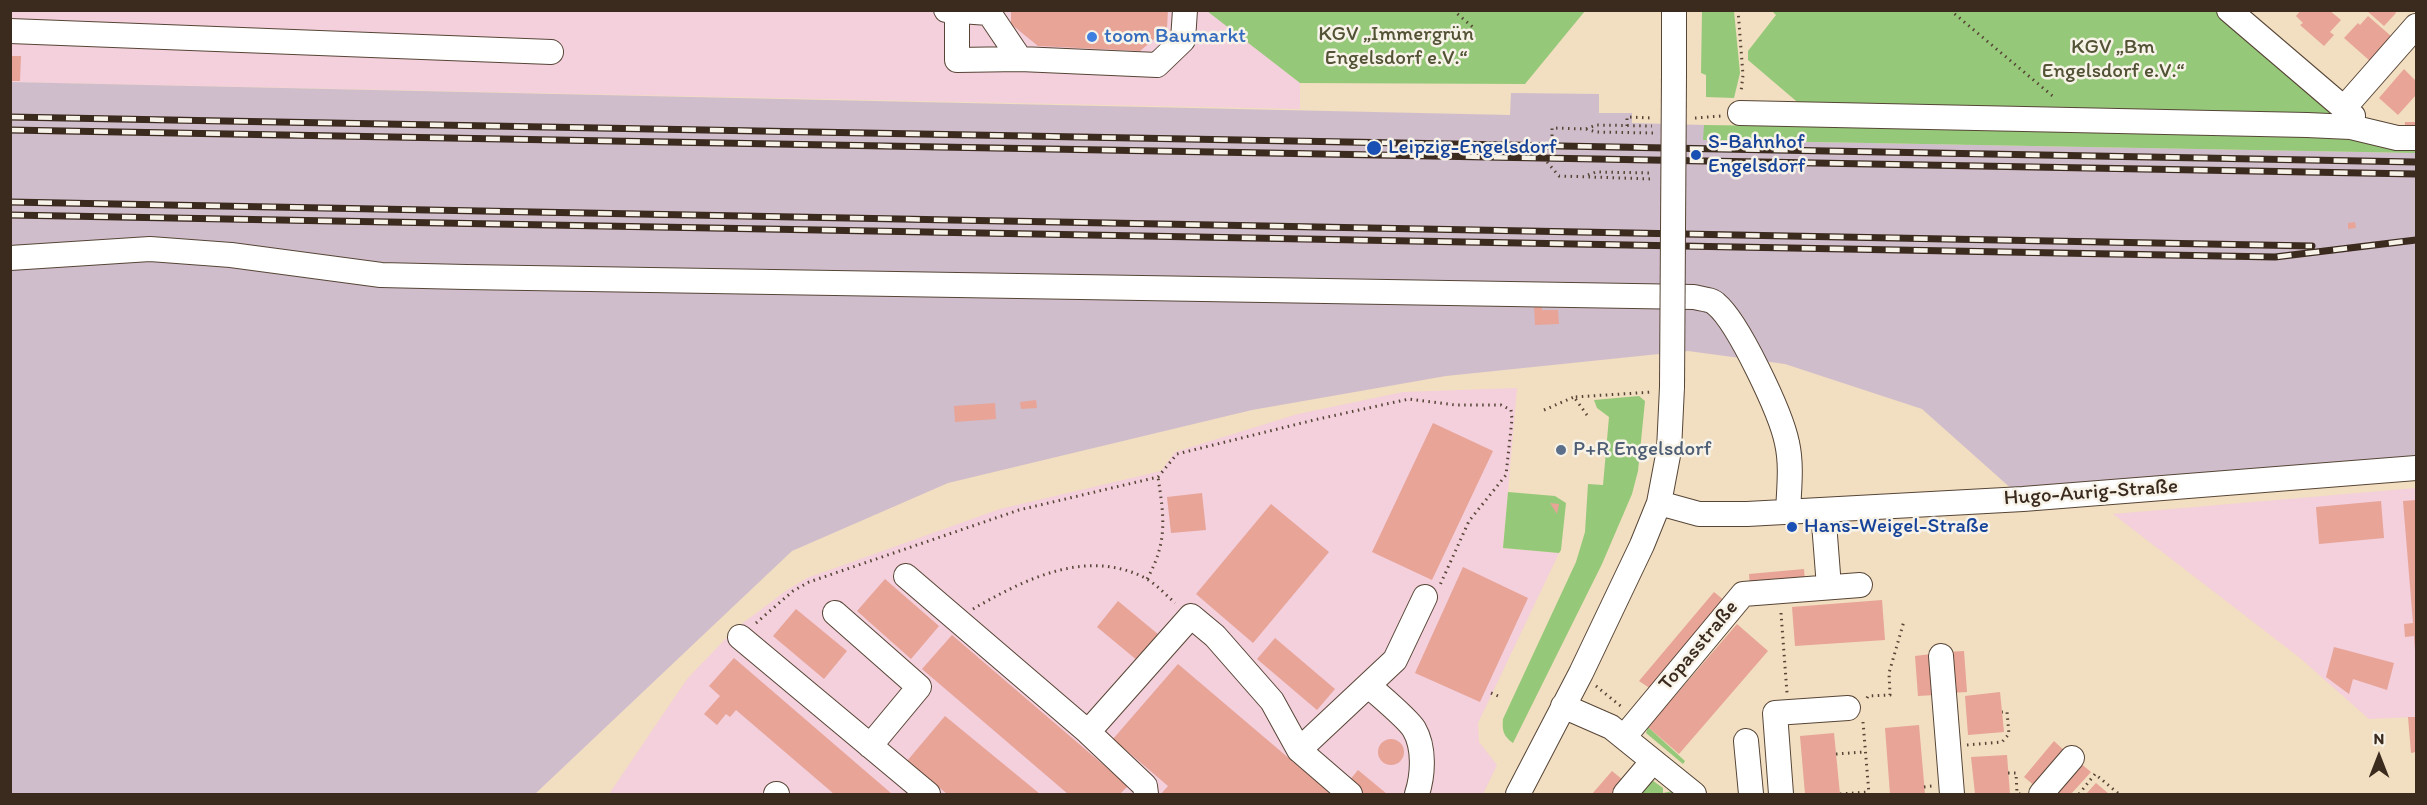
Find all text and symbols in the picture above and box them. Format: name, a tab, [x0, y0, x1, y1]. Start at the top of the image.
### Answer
park label: KGV „Immergrün Engelsdorf e.V.“	[1318, 22, 1474, 72]
place label: toom Baumarkt	[1104, 24, 1246, 50]
marker: toom Baumarkt	[1085, 30, 1099, 44]
park label: KGV „Bm Engelsdorf e.V.“	[2042, 35, 2184, 85]
place label: S-Bahnhof Engelsdorf	[1708, 130, 1806, 180]
place label: Leipzig-Engelsdorf	[1388, 135, 1557, 161]
marker: Leipzig-Engelsdorf	[1365, 139, 1383, 157]
marker: S-Bahnhof Engelsdorf	[1689, 148, 1703, 162]
place label: P+R Engelsdorf	[1573, 437, 1712, 463]
marker: P+R Engelsdorf	[1554, 443, 1568, 457]
street label: Hugo-Aurig-Straße	[2003, 474, 2179, 512]
place label: Hans-Weigel-Straße	[1804, 514, 1989, 540]
marker: Hans-Weigel-Straße	[1785, 520, 1799, 534]
street label: Topasstraße	[1654, 596, 1744, 696]
north arrow	[2349, 727, 2409, 787]
text: N	[2374, 729, 2384, 748]

